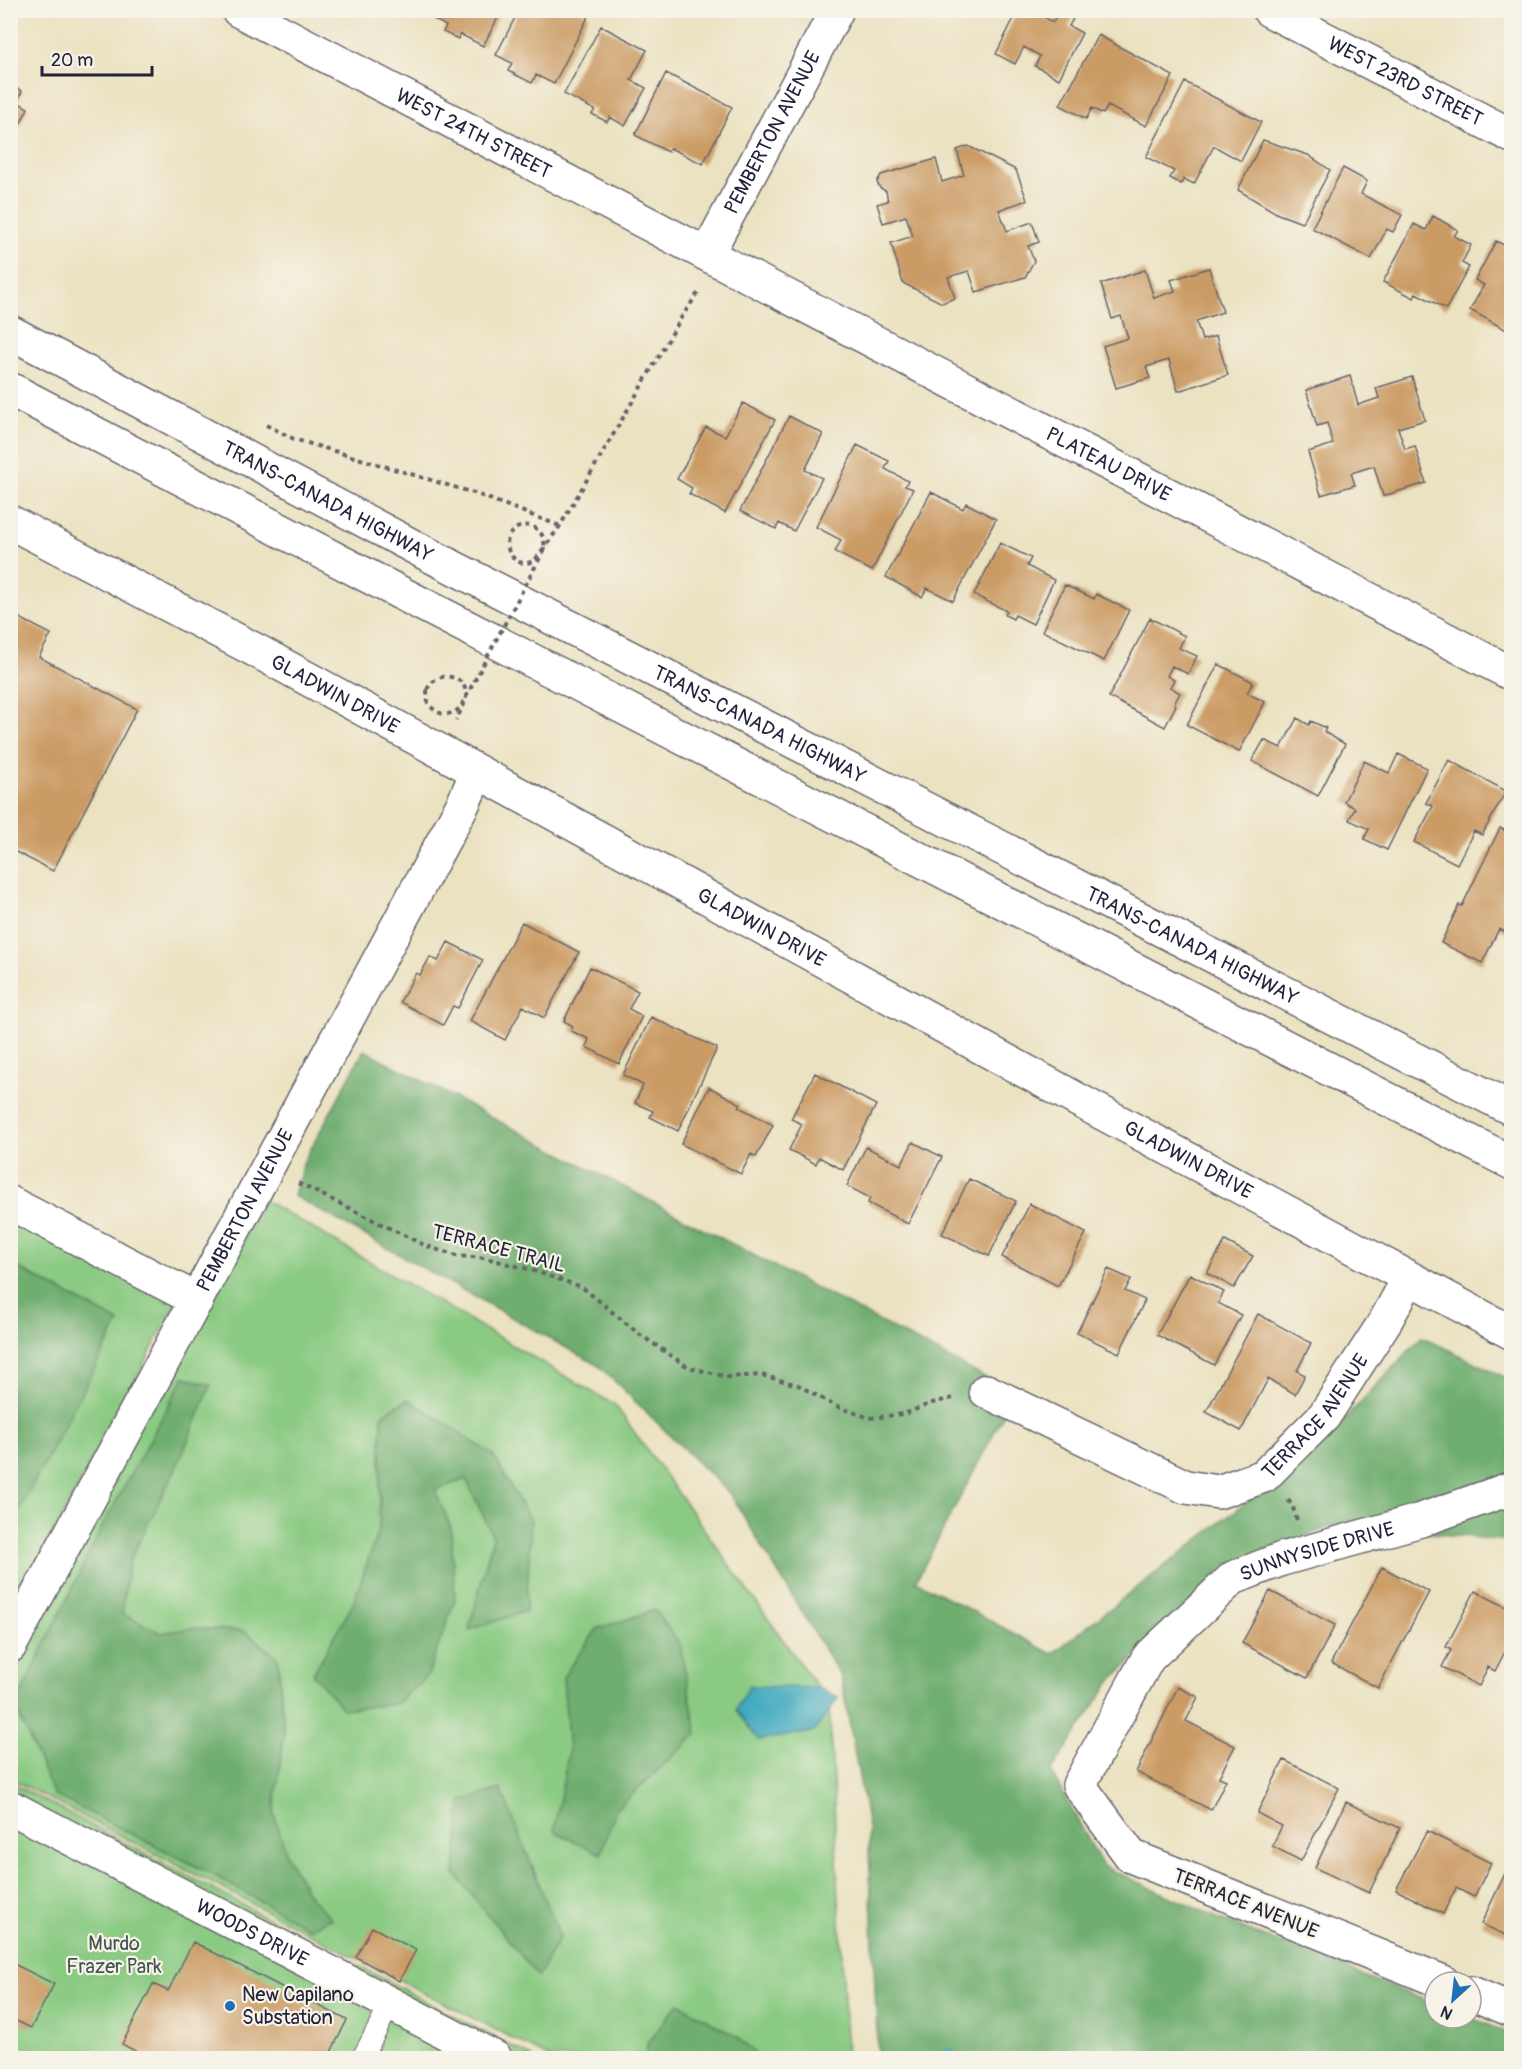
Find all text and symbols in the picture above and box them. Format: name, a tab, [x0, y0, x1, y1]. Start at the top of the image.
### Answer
street label: WEST 23RD STREET	[1324, 31, 1487, 132]
scale bar	[42, 39, 152, 77]
street label: PEMBERTON AVENUE	[719, 47, 826, 218]
text: 20 m	[51, 49, 93, 72]
street label: WEST 24TH STREET	[392, 83, 556, 184]
street label: PLATEAU DRIVE	[1042, 421, 1176, 507]
street label: TRANS-CANADA HIGHWAY	[218, 435, 438, 568]
street label: GLADWIN DRIVE	[266, 649, 404, 740]
street label: TRANS-CANADA HIGHWAY	[649, 660, 870, 789]
street label: TRANS-CANADA HIGHWAY	[1082, 881, 1303, 1011]
street label: GLADWIN DRIVE	[693, 882, 830, 973]
street label: GLADWIN DRIVE	[1120, 1115, 1257, 1205]
street label: PEMBERTON AVENUE	[191, 1125, 299, 1296]
street label: TERRACE TRAIL	[429, 1219, 568, 1278]
street label: TERRACE AVENUE	[1257, 1349, 1374, 1484]
street label: SUNNYSIDE DRIVE	[1236, 1516, 1397, 1587]
street label: TERRACE AVENUE	[1169, 1863, 1322, 1944]
street label: WOODS DRIVE	[192, 1893, 313, 1972]
park label: Murdo Frazer Park	[66, 1931, 162, 1979]
north arrow	[1423, 1970, 1483, 2030]
place label: New Capilano Substation	[242, 1982, 354, 2030]
marker: New Capilano Substation	[223, 1999, 237, 2013]
text: N	[1437, 2001, 1456, 2024]

